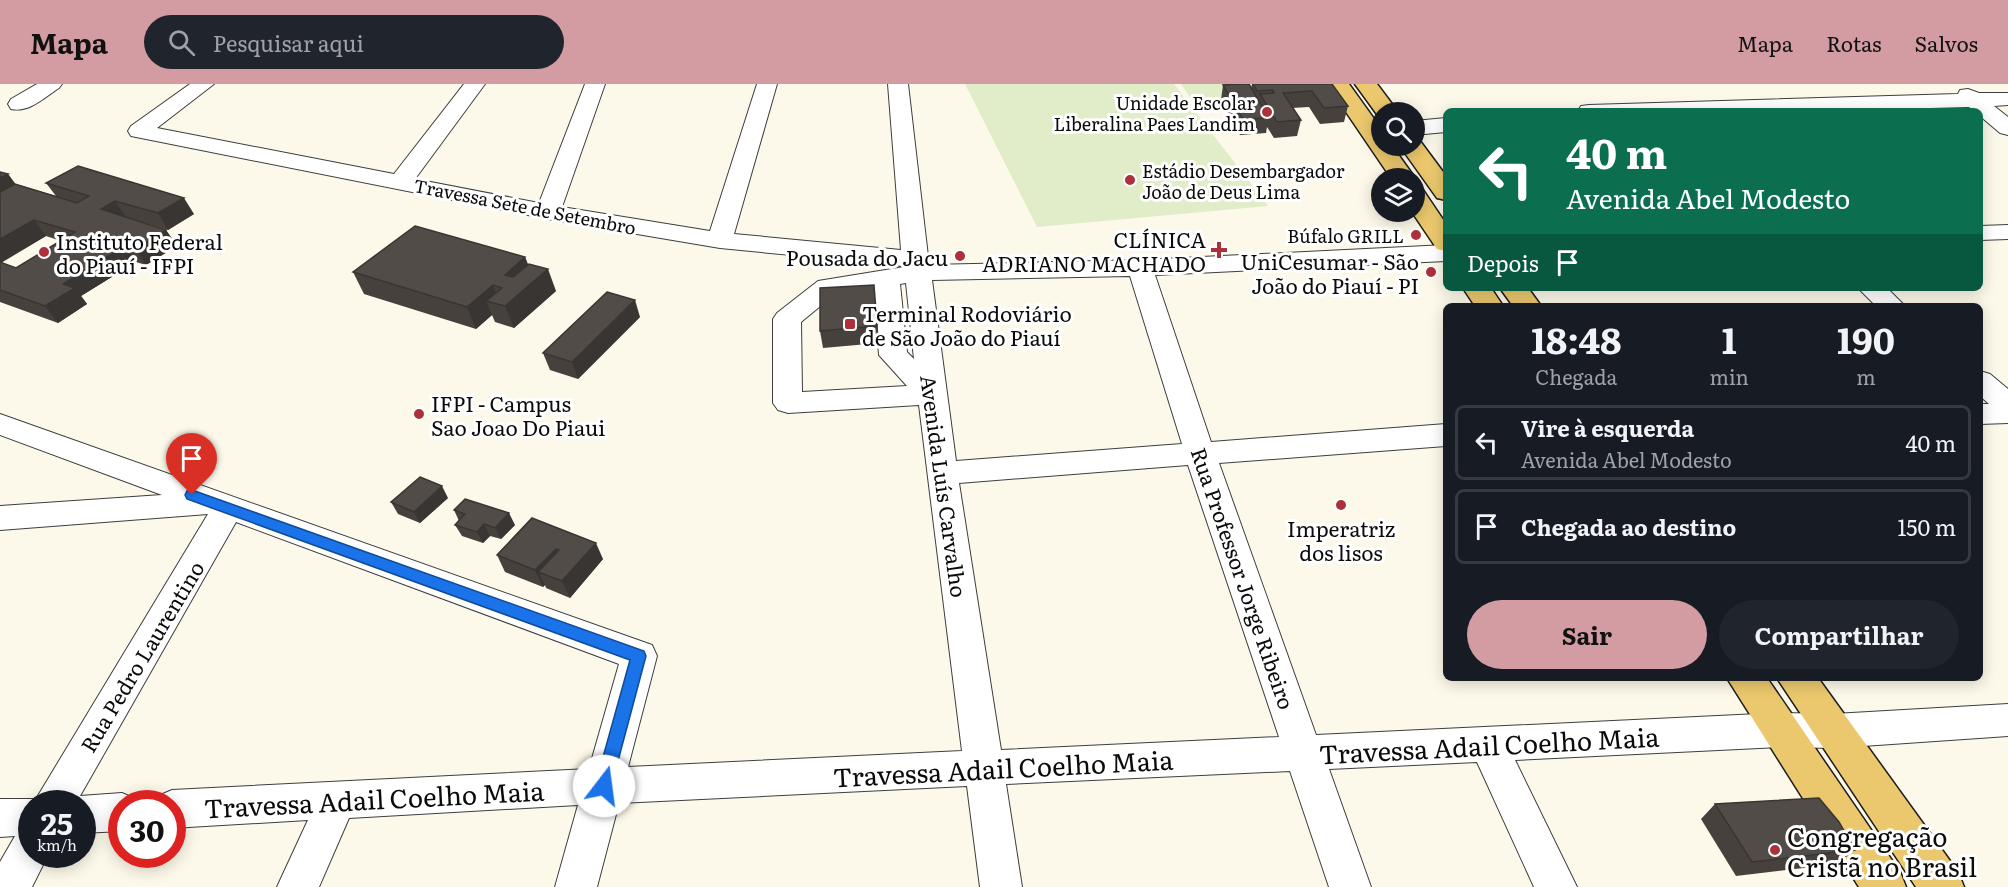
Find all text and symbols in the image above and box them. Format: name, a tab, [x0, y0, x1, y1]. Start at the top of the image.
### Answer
search box	[144, 15, 564, 69]
text: Mapa	[30, 21, 108, 63]
icon: search	[165, 26, 198, 59]
text: Pesquisar aqui	[213, 26, 364, 59]
text: Mapa	[1737, 27, 1793, 58]
text: Rotas	[1826, 27, 1882, 58]
text: Salvos	[1915, 27, 1978, 58]
place label: Unidade Escolar Liberalina Paes Landim	[1054, 89, 1255, 137]
map controls	[1371, 102, 1425, 222]
button: search	[1371, 102, 1425, 156]
marker: Unidade Escolar Liberalina Paes Landim	[1260, 105, 1274, 119]
text: 40 m	[1566, 120, 1667, 182]
icon: left	[1467, 132, 1545, 210]
place label: Estádio Desembargador João de Deus Lima	[1142, 157, 1345, 205]
button: layers	[1371, 168, 1425, 222]
street label: Travessa Sete de Setembro	[412, 171, 638, 241]
marker: Estádio Desembargador João de Deus Lima	[1123, 173, 1137, 187]
text: Avenida Abel Modesto	[1566, 177, 1850, 217]
place label: Búfalo GRILL	[1287, 222, 1404, 249]
place label: CLÍNICA ADRIANO MACHADO	[982, 223, 1207, 278]
place label: Instituto Federal do Piauí - IFPI	[56, 225, 223, 280]
marker: Búfalo GRILL	[1409, 228, 1423, 242]
place label: Pousada do Jacu	[786, 241, 948, 272]
marker: CLÍNICA ADRIANO MACHADO	[1210, 241, 1228, 259]
marker: Instituto Federal do Piauí - IFPI	[37, 245, 51, 259]
place label: UniCesumar - São João do Piauí - PI	[1240, 245, 1419, 300]
text: Depois	[1467, 246, 1539, 279]
icon: arrive	[1551, 246, 1584, 279]
marker: Pousada do Jacu	[953, 249, 967, 263]
marker: UniCesumar - São João do Piauí - PI	[1424, 265, 1438, 279]
place label: Terminal Rodoviário de São João do Piauí	[862, 297, 1072, 352]
text: 18:48	[1531, 312, 1621, 365]
text: 1	[1722, 312, 1737, 365]
text: 190	[1837, 312, 1895, 365]
marker: Terminal Rodoviário de São João do Piauí	[843, 317, 857, 331]
text: Chegada	[1535, 361, 1617, 391]
text: min	[1710, 361, 1749, 391]
text: m	[1856, 361, 1876, 391]
street label: Avenida Luís Carvalho	[914, 373, 976, 599]
place label: IFPI - Campus Sao Joao Do Piaui	[431, 387, 605, 442]
marker: IFPI - Campus Sao Joao Do Piaui	[412, 407, 426, 421]
text: Vire à esquerda	[1521, 411, 1694, 444]
icon: left	[1470, 426, 1503, 459]
text: 40 m	[1905, 426, 1956, 459]
pin	[166, 433, 217, 495]
icon: arrive	[175, 442, 208, 475]
street label: Rua Professor Jorge Ribeiro	[1185, 443, 1303, 713]
text: Avenida Abel Modesto	[1521, 444, 1732, 474]
marker: Imperatriz dos lisos	[1334, 498, 1348, 512]
icon: arrive	[1470, 510, 1503, 543]
text: Chegada ao destino	[1521, 510, 1736, 543]
text: 150 m	[1897, 510, 1956, 543]
place label: Imperatriz dos lisos	[1287, 512, 1395, 567]
street label: Rua Pedro Laurentino	[71, 554, 211, 758]
button: Sair	[1467, 600, 1707, 669]
button: Compartilhar	[1719, 600, 1959, 669]
street label: Travessa Adail Coelho Maia	[1318, 716, 1660, 772]
street label: Travessa Adail Coelho Maia	[832, 739, 1174, 795]
position arrow	[572, 754, 636, 818]
street label: Travessa Adail Coelho Maia	[203, 770, 545, 826]
speed limit sign: 30	[108, 790, 186, 868]
text: 25	[41, 800, 73, 844]
place label: Congregação Cristã no Brasil	[1787, 816, 1977, 885]
text: km/h	[37, 833, 77, 856]
marker: Congregação Cristã no Brasil	[1768, 843, 1782, 857]

